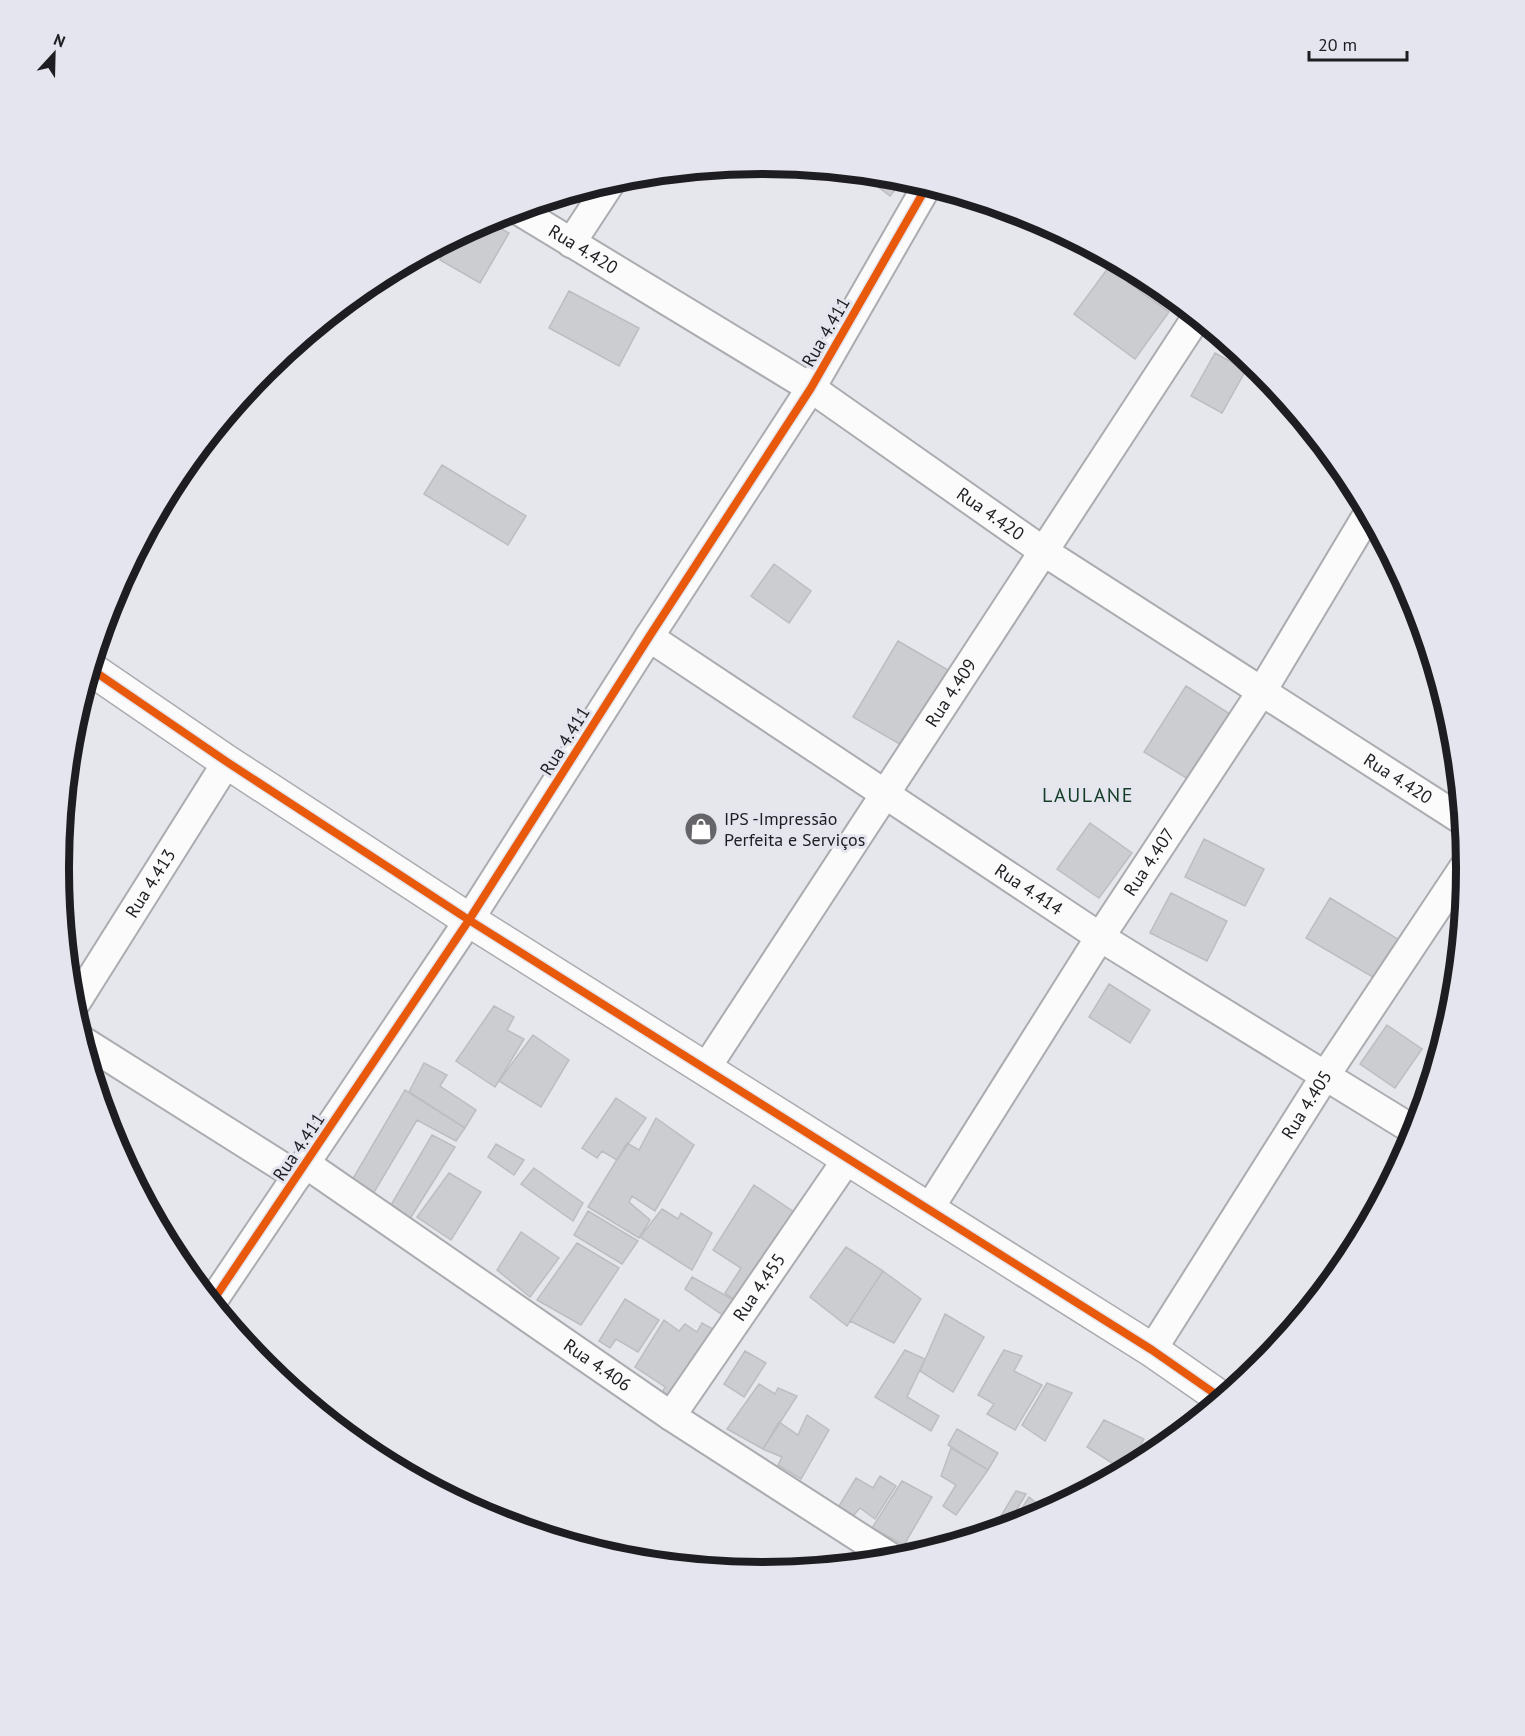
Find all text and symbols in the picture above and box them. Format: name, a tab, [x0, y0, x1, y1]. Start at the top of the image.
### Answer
north arrow	[24, 24, 84, 84]
scale bar	[1309, 24, 1406, 62]
text: N	[51, 29, 68, 51]
text: 20 m	[1318, 33, 1357, 56]
street label: Rua 4.420	[544, 219, 622, 279]
street label: Rua 4.411	[796, 293, 855, 371]
street label: Rua 4.420	[952, 482, 1029, 545]
street label: Rua 4.409	[920, 654, 981, 731]
street label: Rua 4.411	[534, 702, 595, 780]
street label: Rua 4.420	[1359, 748, 1437, 809]
district label: LAULANE	[1042, 782, 1134, 808]
place label: IPS -Impressão Perfeita e Serviços	[724, 807, 865, 851]
shop icon: IPS -Impressão Perfeita e Serviços	[683, 811, 719, 847]
street label: Rua 4.407	[1118, 823, 1180, 900]
street label: Rua 4.413	[120, 844, 181, 922]
street label: Rua 4.414	[990, 858, 1068, 920]
street label: Rua 4.405	[1276, 1066, 1337, 1143]
street label: Rua 4.411	[268, 1108, 330, 1185]
street label: Rua 4.455	[728, 1249, 790, 1325]
street label: Rua 4.406	[559, 1333, 636, 1396]

